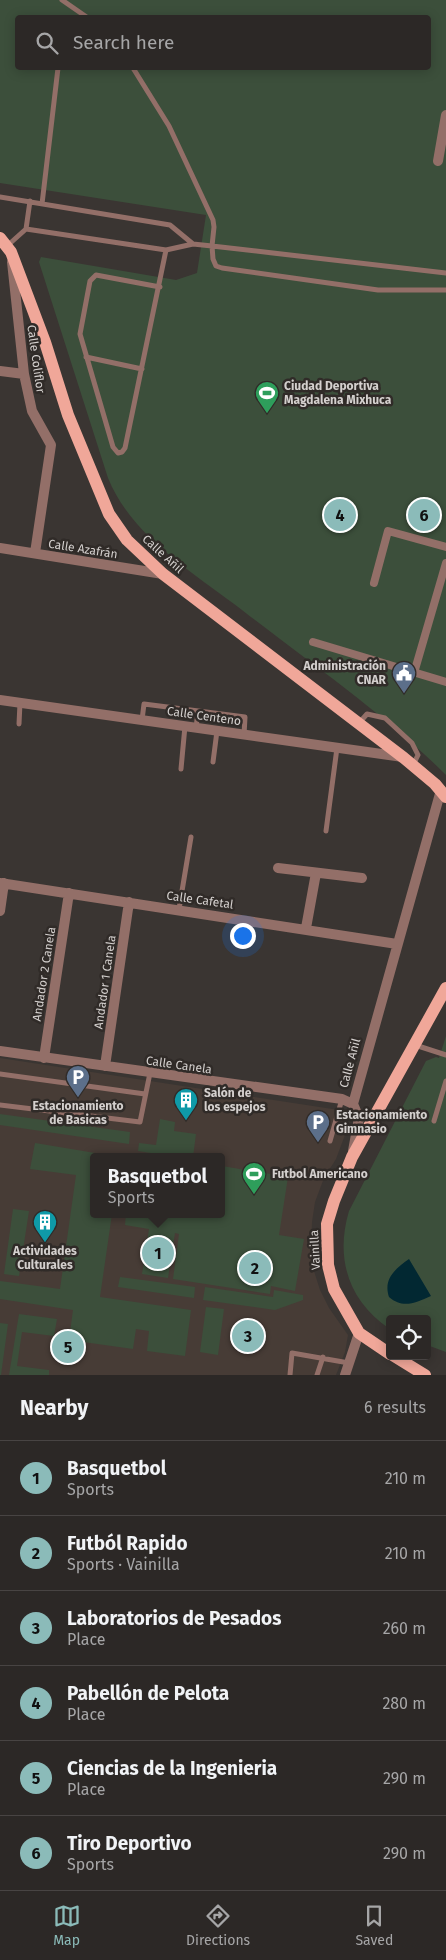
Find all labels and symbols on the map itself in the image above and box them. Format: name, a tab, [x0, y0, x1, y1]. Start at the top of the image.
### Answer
street label: Calle Coliflor	[24, 324, 48, 394]
place label: Ciudad Deportiva Magdalena Mixhuca	[284, 379, 392, 407]
sports icon: Ciudad Deportiva Magdalena Mixhuca	[254, 380, 280, 414]
pin: 4	[324, 496, 356, 534]
pin: 6	[408, 496, 440, 534]
street label: Calle Añil	[140, 532, 187, 576]
street label: Calle Azafrán	[47, 537, 119, 561]
place label: Administración CNAR	[302, 659, 387, 687]
public building icon: Administración CNAR	[391, 660, 417, 694]
street label: Calle Centeno	[166, 704, 242, 728]
street label: Calle Cafetal	[166, 888, 235, 912]
your location	[230, 923, 256, 949]
street label: Andador 2 Canela	[30, 926, 58, 1022]
street label: Andador 1 Canela	[91, 934, 119, 1030]
street label: Calle Añil	[337, 1036, 363, 1089]
street label: Calle Canela	[145, 1053, 213, 1077]
parking icon: Estacionamiento de Basicas	[65, 1064, 91, 1098]
place label: Salón de los espejos	[204, 1086, 266, 1114]
building icon: Salón de los espejos	[173, 1087, 199, 1121]
place label: Estacionamiento de Basicas	[32, 1099, 124, 1127]
place label: Estacionamiento Gimnasio	[336, 1108, 427, 1136]
parking icon: Estacionamiento Gimnasio	[305, 1109, 331, 1143]
sports icon: Futbol Americano	[241, 1161, 267, 1195]
place label: Futbol Americano	[272, 1167, 368, 1181]
building icon: Actividades Culturales	[32, 1209, 58, 1243]
street label: Vainilla	[307, 1230, 323, 1270]
pin: 1	[142, 1234, 174, 1272]
place label: Actividades Culturales	[12, 1244, 77, 1272]
pin: 2	[239, 1249, 271, 1287]
pin: 3	[232, 1317, 264, 1355]
pin: 5	[52, 1328, 84, 1366]

